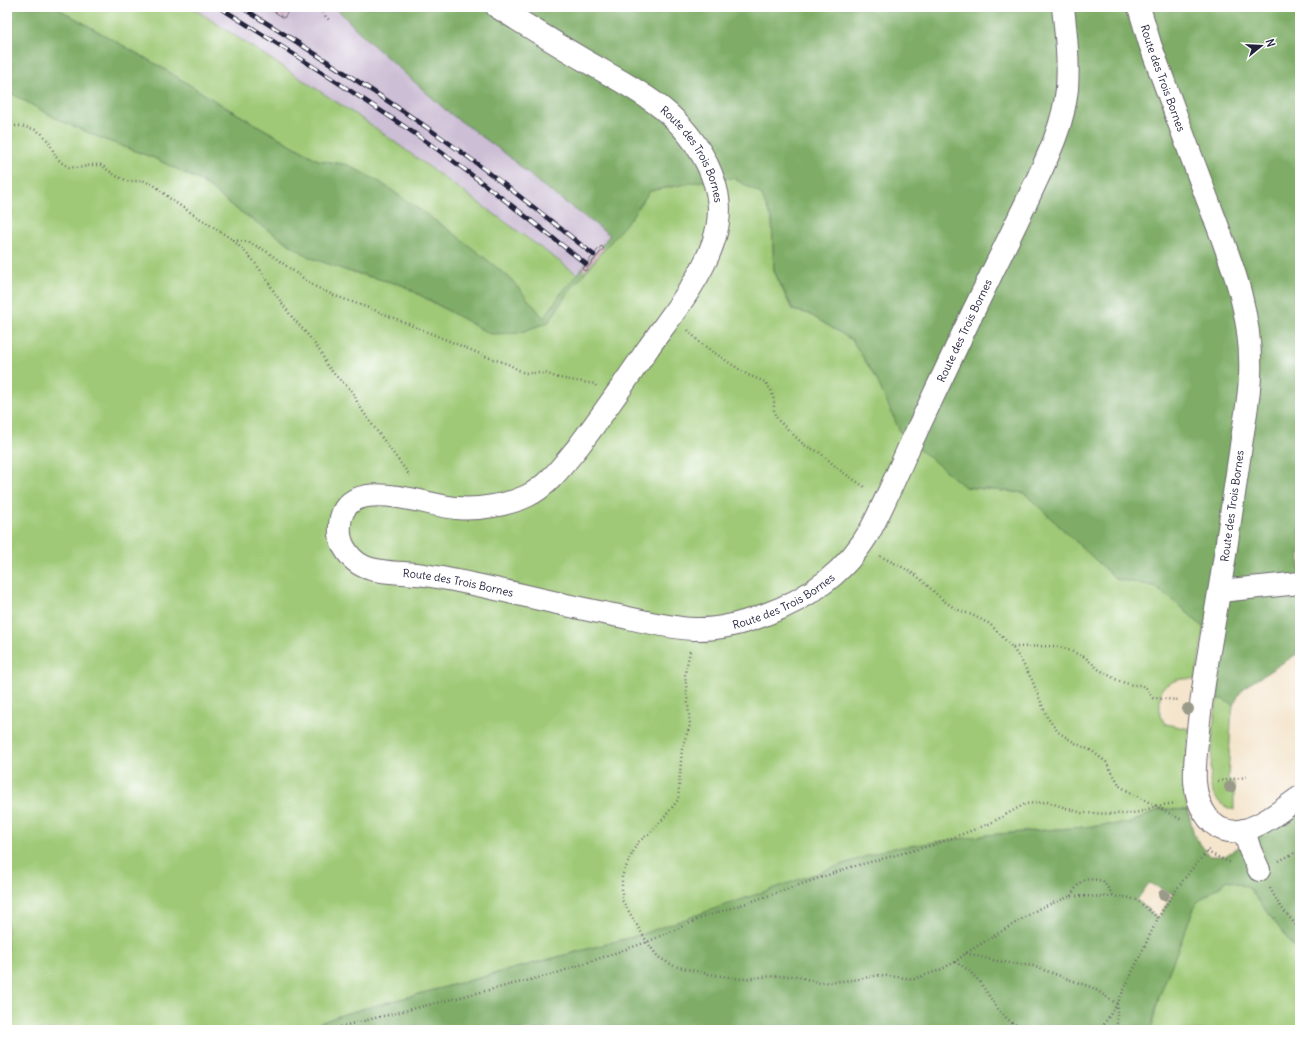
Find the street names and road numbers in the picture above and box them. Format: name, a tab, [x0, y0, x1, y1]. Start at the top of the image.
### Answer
street label: Route des Trois Bornes	[1138, 23, 1188, 133]
street label: Route des Trois Bornes	[658, 103, 726, 203]
street label: Route des Trois Bornes	[934, 277, 995, 385]
street label: Route des Trois Bornes	[1217, 449, 1247, 563]
street label: Route des Trois Bornes	[402, 566, 515, 600]
street label: Route des Trois Bornes	[731, 570, 837, 632]

